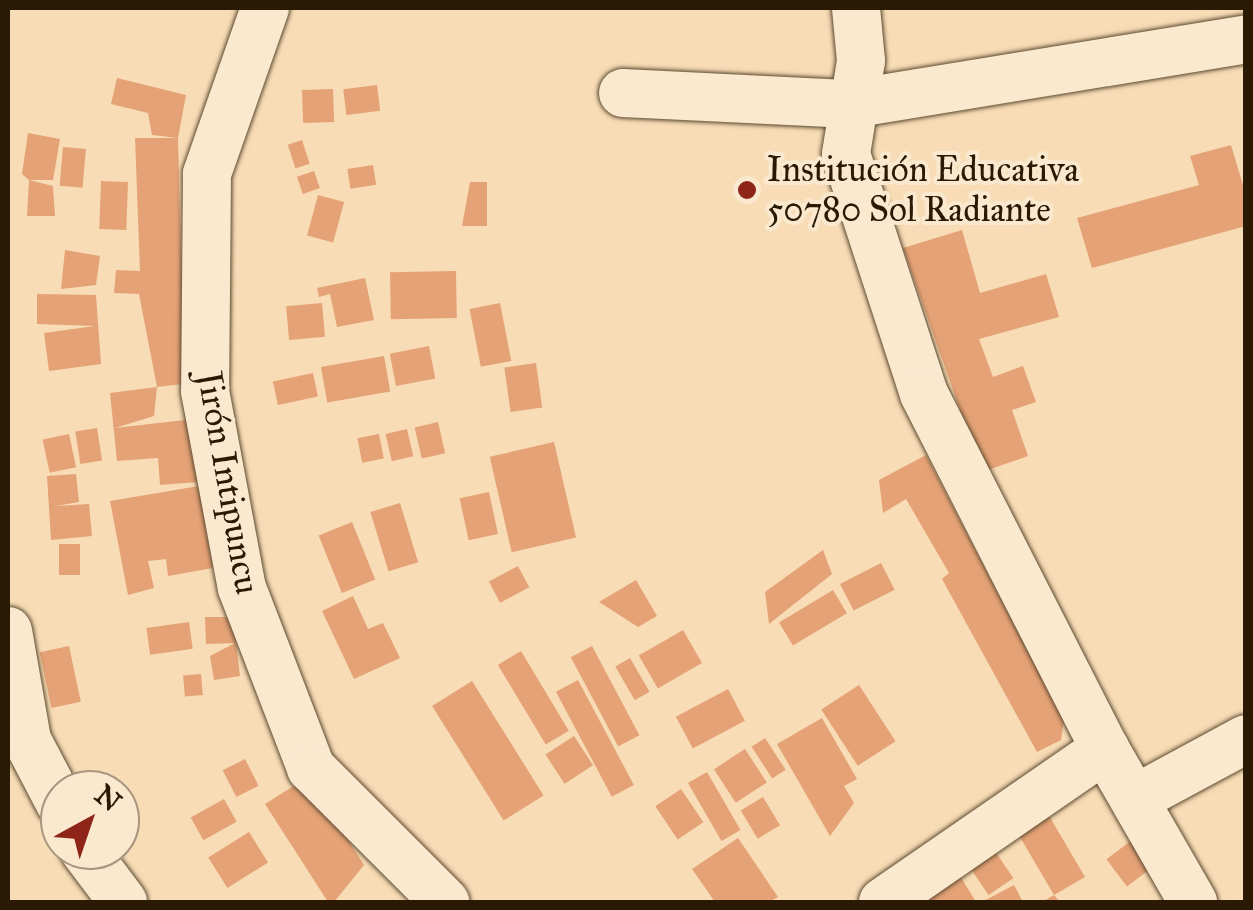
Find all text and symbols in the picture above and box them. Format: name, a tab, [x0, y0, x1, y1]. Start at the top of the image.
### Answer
place label: Institución Educativa 50780 Sol Radiante	[767, 149, 1079, 231]
marker: Institución Educativa 50780 Sol Radiante	[736, 179, 758, 201]
street label: Jirón Intipuncu	[188, 368, 268, 598]
north arrow	[40, 770, 140, 870]
text: N	[88, 777, 129, 819]

